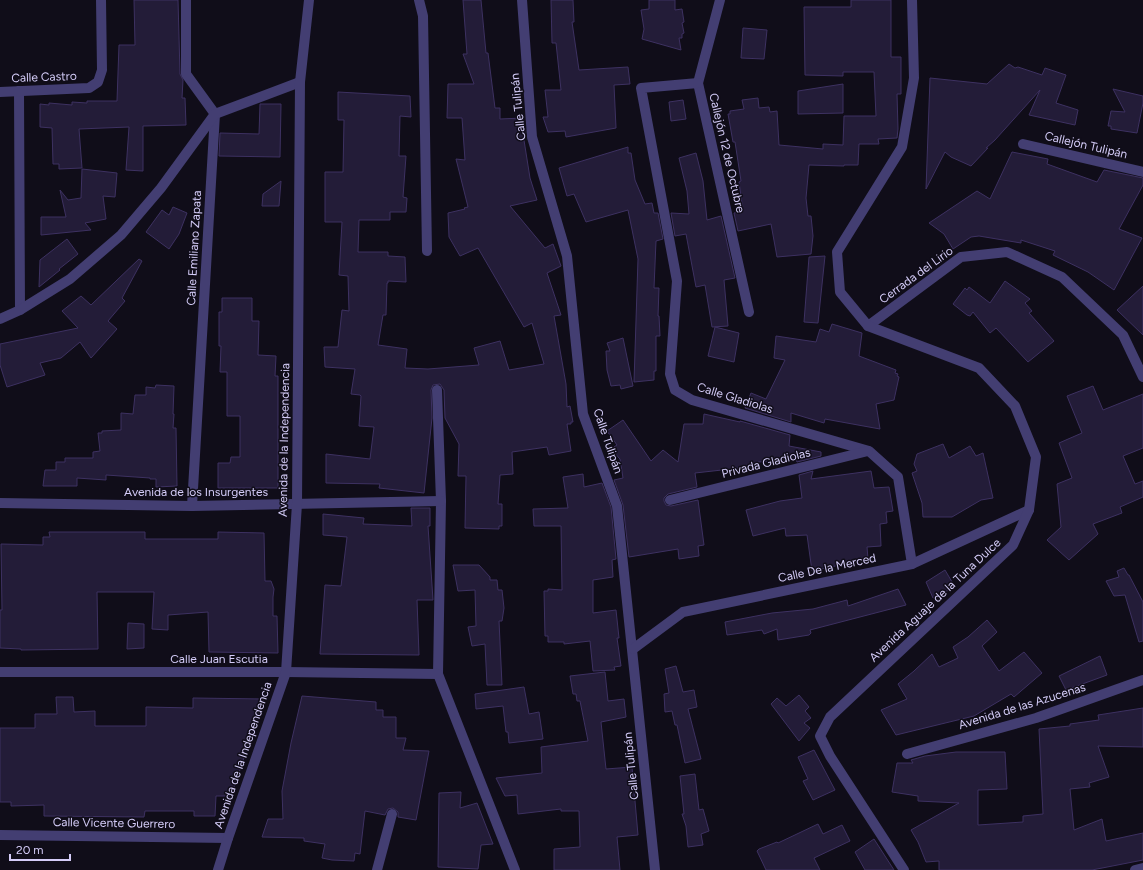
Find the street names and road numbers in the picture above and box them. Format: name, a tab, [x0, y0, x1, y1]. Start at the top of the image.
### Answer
street label: Calle Castro	[11, 69, 77, 85]
street label: Calle Tulipán	[507, 72, 528, 141]
street label: Callejón 12 de Octubre	[706, 92, 748, 215]
street label: Callejón Tulipán	[1043, 129, 1129, 161]
street label: Calle Emiliano Zapata	[184, 190, 204, 306]
street label: Cerrada del Lirio	[876, 244, 956, 306]
street label: Avenida de la Independencia	[276, 363, 292, 517]
street label: Calle Gladiolas	[695, 380, 775, 416]
street label: Calle Tulipán	[590, 407, 626, 476]
street label: Privada Gladiolas	[720, 445, 812, 481]
street label: Avenida de los Insurgentes	[124, 485, 268, 499]
street label: Avenida Aguaje de la Tuna Dulce	[866, 535, 1004, 665]
street label: Calle De la Merced	[777, 551, 877, 585]
street label: Calle Juan Escutia	[170, 652, 268, 666]
street label: Avenida de la Independencia	[211, 680, 275, 830]
street label: Avenida de las Azucenas	[957, 680, 1088, 732]
street label: Calle Tulipán	[620, 731, 641, 800]
street label: Calle Vicente Guerrero	[53, 815, 175, 831]

